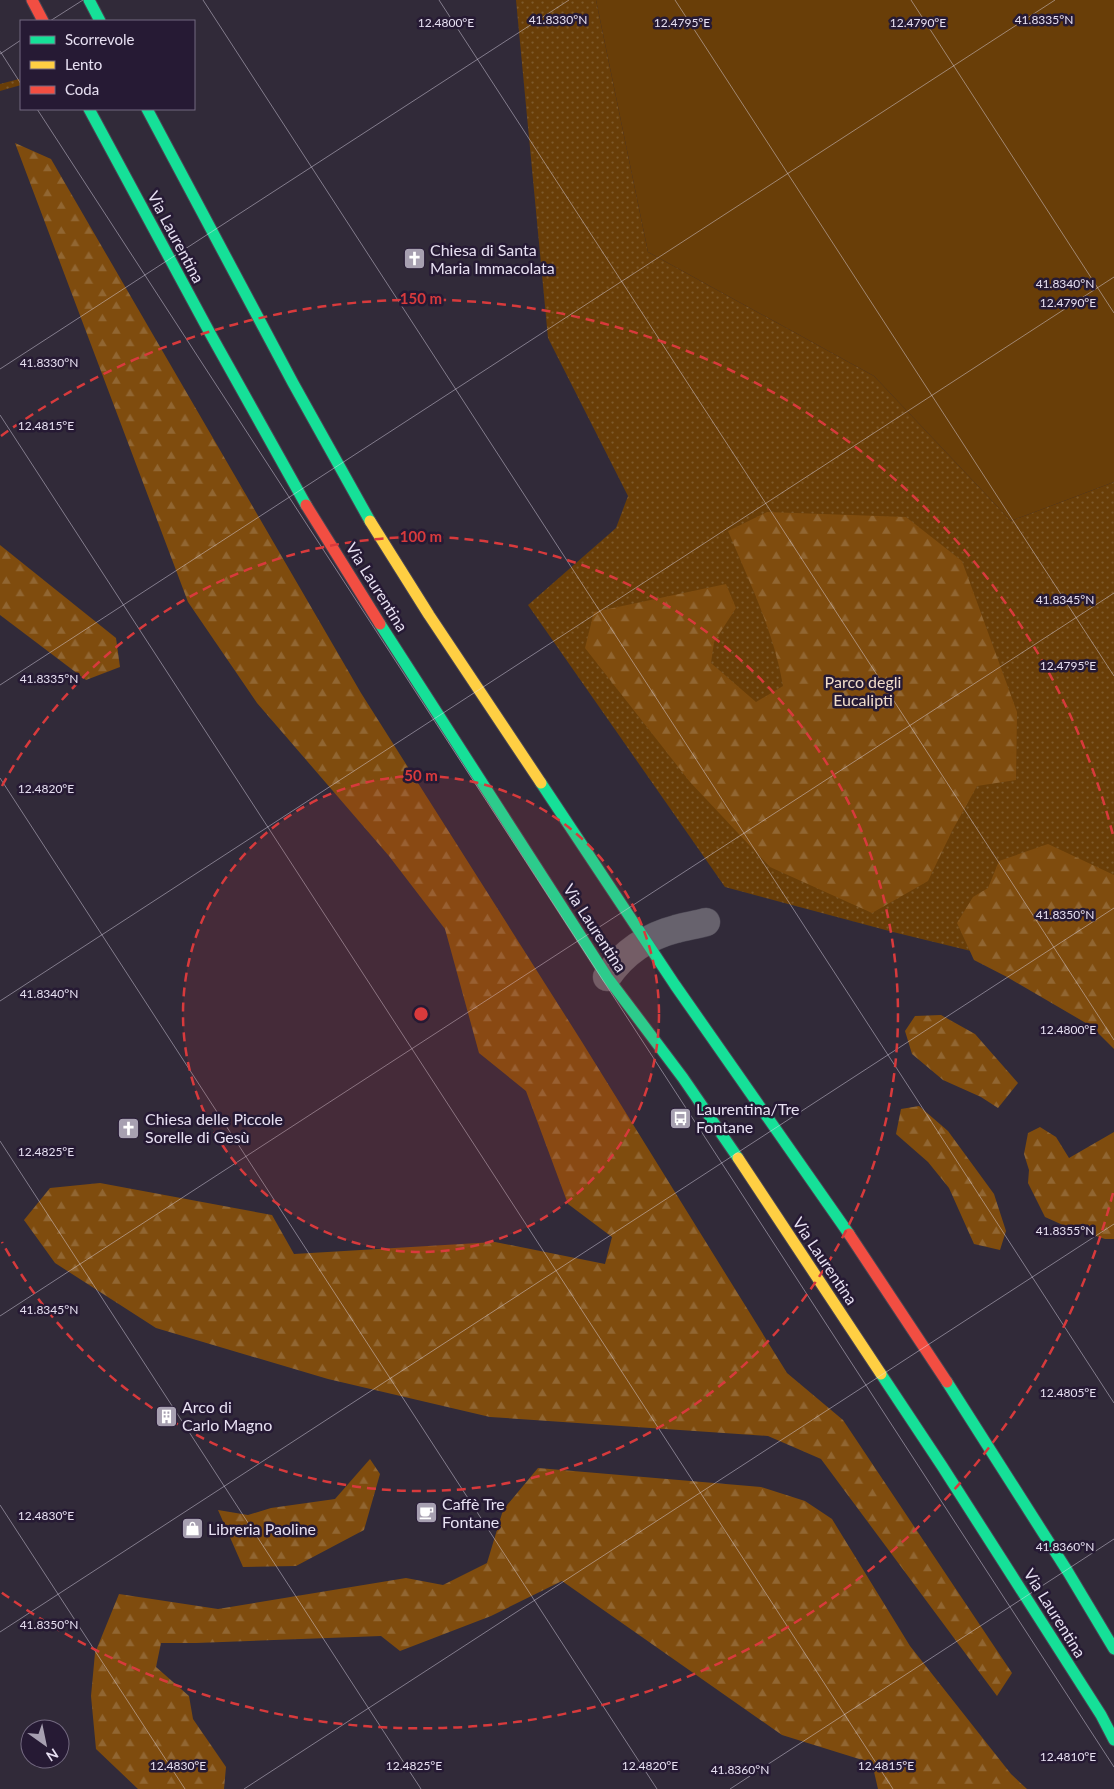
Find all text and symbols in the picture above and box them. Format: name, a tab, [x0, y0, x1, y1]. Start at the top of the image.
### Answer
text: 41.8330°N	[529, 12, 587, 27]
text: 41.8335°N	[1015, 12, 1073, 27]
text: 12.4800°E	[418, 15, 474, 30]
text: 12.4795°E	[654, 15, 710, 30]
text: 12.4790°E	[890, 15, 946, 30]
legend	[20, 20, 195, 110]
text: Scorrevole	[65, 30, 135, 48]
text: Lento	[65, 55, 102, 73]
text: Coda	[65, 80, 99, 98]
street label: Via Laurentina	[144, 188, 209, 286]
place label: Chiesa di Santa Maria Immacolata	[430, 240, 555, 277]
church icon: Chiesa di Santa Maria Immacolata	[402, 247, 426, 271]
text: 41.8340°N	[1036, 276, 1094, 291]
text: 150 m	[400, 289, 442, 307]
text: 12.4790°E	[1040, 295, 1096, 310]
text: 41.8330°N	[20, 355, 78, 370]
text: 12.4815°E	[18, 418, 74, 433]
text: 100 m	[400, 527, 442, 545]
street label: Via Laurentina	[343, 539, 412, 635]
text: 41.8345°N	[1036, 592, 1094, 607]
text: 12.4795°E	[1040, 658, 1096, 673]
text: 41.8335°N	[20, 671, 78, 686]
park label: Parco degli Eucalipti	[825, 672, 901, 709]
text: 50 m	[404, 766, 438, 784]
text: 12.4820°E	[18, 781, 74, 796]
street label: Via Laurentina	[560, 880, 631, 975]
text: 41.8350°N	[1036, 907, 1094, 922]
text: 41.8340°N	[20, 986, 78, 1001]
centre of rings	[412, 1005, 430, 1023]
text: 12.4800°E	[1040, 1022, 1096, 1037]
place label: Laurentina/Tre Fontane	[696, 1099, 799, 1136]
bus stop icon: Laurentina/Tre Fontane	[668, 1106, 692, 1130]
place label: Chiesa delle Piccole Sorelle di Gesù	[145, 1109, 283, 1146]
church icon: Chiesa delle Piccole Sorelle di Gesù	[117, 1116, 141, 1140]
text: 12.4825°E	[18, 1144, 74, 1159]
street label: Via Laurentina	[789, 1213, 862, 1308]
text: 41.8355°N	[1036, 1223, 1094, 1238]
text: 41.8345°N	[20, 1302, 78, 1317]
text: 12.4805°E	[1040, 1385, 1096, 1400]
place label: Arco di Carlo Magno	[182, 1397, 272, 1434]
building icon: Arco di Carlo Magno	[154, 1404, 178, 1428]
place label: Caffè Tre Fontane	[442, 1494, 505, 1531]
cafe icon: Caffè Tre Fontane	[414, 1501, 438, 1525]
text: 12.4830°E	[18, 1508, 74, 1523]
shop icon: Libreria Paoline	[180, 1517, 204, 1541]
place label: Libreria Paoline	[208, 1519, 316, 1538]
text: 41.8360°N	[1036, 1539, 1094, 1554]
street label: Via Laurentina	[1021, 1565, 1090, 1661]
text: 41.8350°N	[20, 1617, 78, 1632]
north arrow	[20, 1719, 70, 1769]
text: N	[43, 1745, 62, 1765]
text: 12.4810°E	[1040, 1749, 1096, 1764]
text: 12.4830°E	[150, 1758, 206, 1773]
text: 12.4825°E	[386, 1758, 442, 1773]
text: 12.4820°E	[622, 1758, 678, 1773]
text: 12.4815°E	[858, 1758, 914, 1773]
text: 41.8360°N	[711, 1762, 769, 1777]

